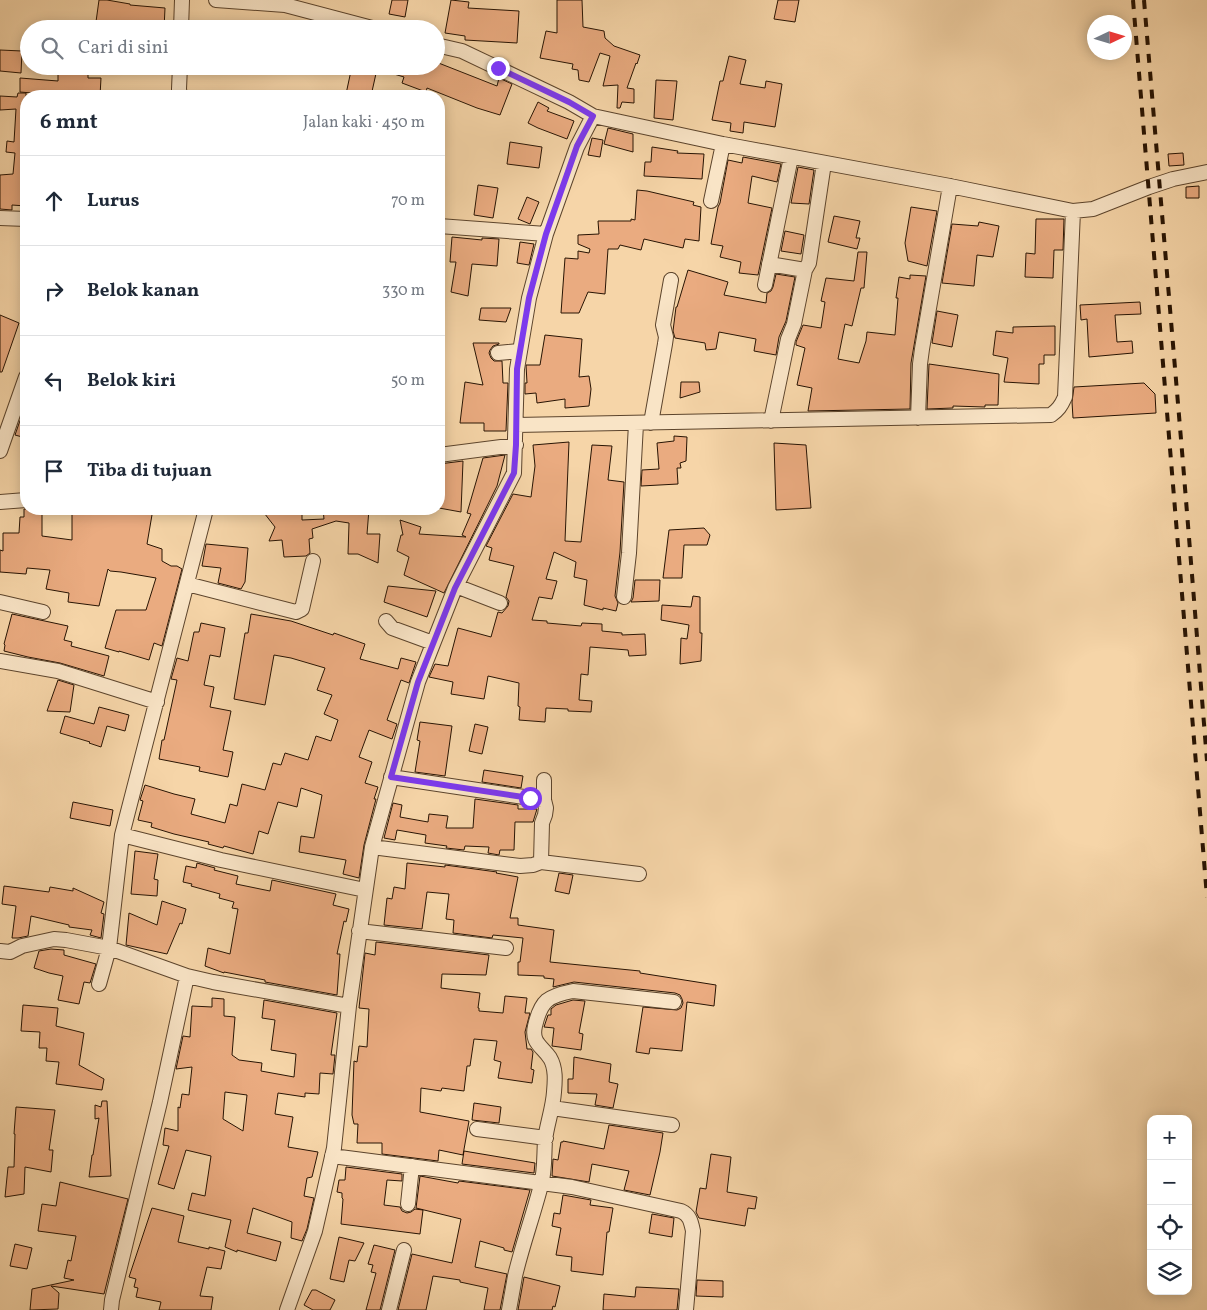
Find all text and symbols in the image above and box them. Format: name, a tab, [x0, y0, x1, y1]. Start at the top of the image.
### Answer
north arrow	[1087, 15, 1132, 60]
search box	[20, 20, 445, 75]
icon: search	[38, 34, 66, 62]
text: Cari di sini	[78, 35, 169, 61]
route end	[487, 57, 510, 80]
text: 6 mnt	[40, 108, 98, 137]
text: Jalan kaki · 450 m	[303, 112, 425, 134]
icon: ahead	[40, 187, 68, 215]
text: Lurus	[87, 188, 139, 214]
text: 70 m	[391, 190, 425, 212]
icon: right	[40, 277, 68, 305]
text: Belok kanan	[87, 278, 199, 304]
text: 330 m	[382, 280, 425, 302]
icon: left	[40, 367, 68, 395]
text: Belok kiri	[87, 368, 176, 394]
text: 50 m	[391, 370, 425, 392]
icon: arrive	[40, 457, 68, 485]
text: Tiba di tujuan	[87, 458, 212, 484]
route start	[519, 787, 542, 810]
map controls	[1147, 1115, 1192, 1295]
button: +	[1147, 1115, 1192, 1160]
button: −	[1147, 1160, 1192, 1205]
button: locate	[1147, 1205, 1192, 1250]
button: layers	[1147, 1250, 1192, 1295]

